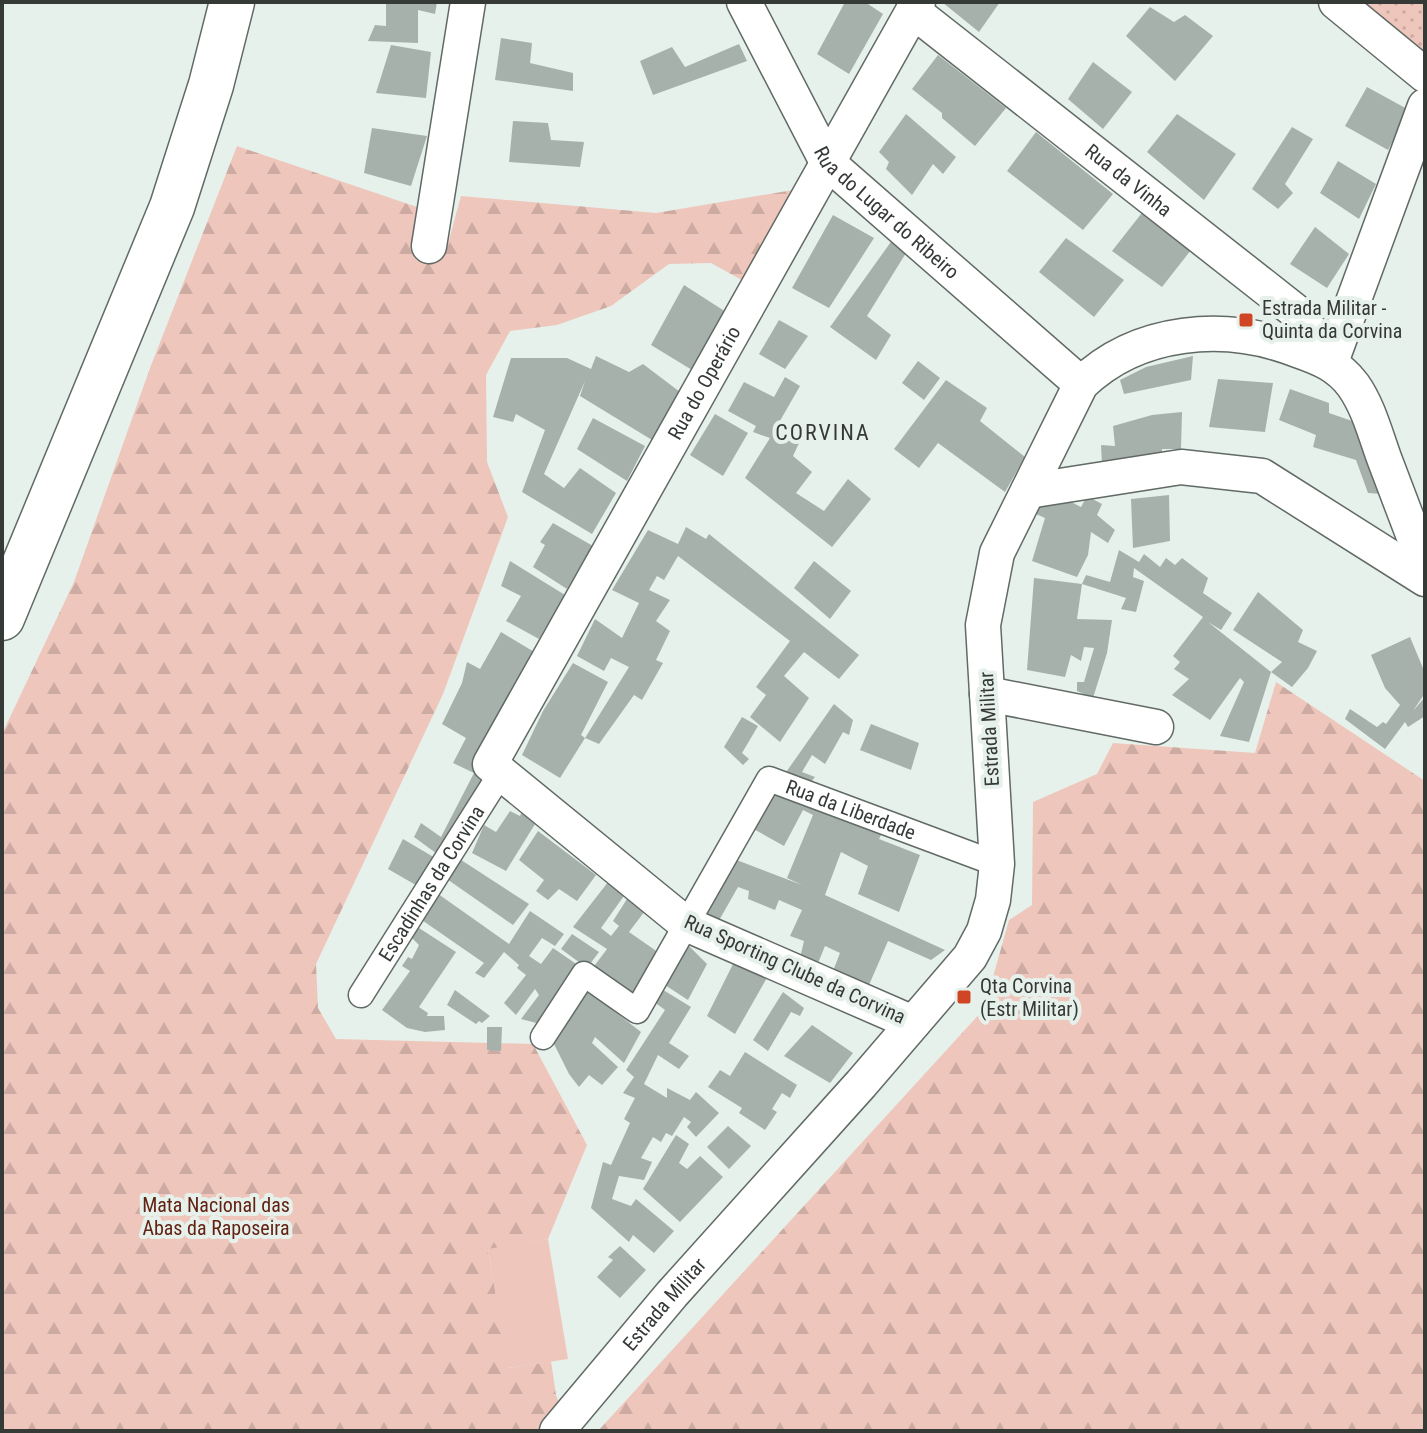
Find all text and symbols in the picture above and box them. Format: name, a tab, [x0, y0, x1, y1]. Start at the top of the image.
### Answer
street label: Rua da Vinha	[1080, 139, 1177, 222]
street label: Rua do Lugar do Ribeiro	[809, 142, 964, 284]
place label: Estrada Militar - Quinta da Corvina	[1262, 296, 1402, 343]
marker: Estrada Militar - Quinta da Corvina	[1237, 311, 1255, 329]
street label: Rua do Operário	[663, 322, 746, 444]
district label: CORVINA	[775, 420, 871, 445]
street label: Estrada Militar	[974, 671, 1004, 787]
street label: Rua da Liberdade	[783, 774, 919, 845]
street label: Escadinhas da Corvina	[373, 801, 489, 966]
street label: Rua Sporting Clube da Corvina	[681, 909, 909, 1029]
place label: Qta Corvina (Estr Militar)	[980, 974, 1079, 1021]
marker: Qta Corvina (Estr Militar)	[955, 988, 973, 1006]
park label: Mata Nacional das Abas da Raposeira	[142, 1193, 290, 1240]
street label: Estrada Militar	[618, 1253, 711, 1356]

